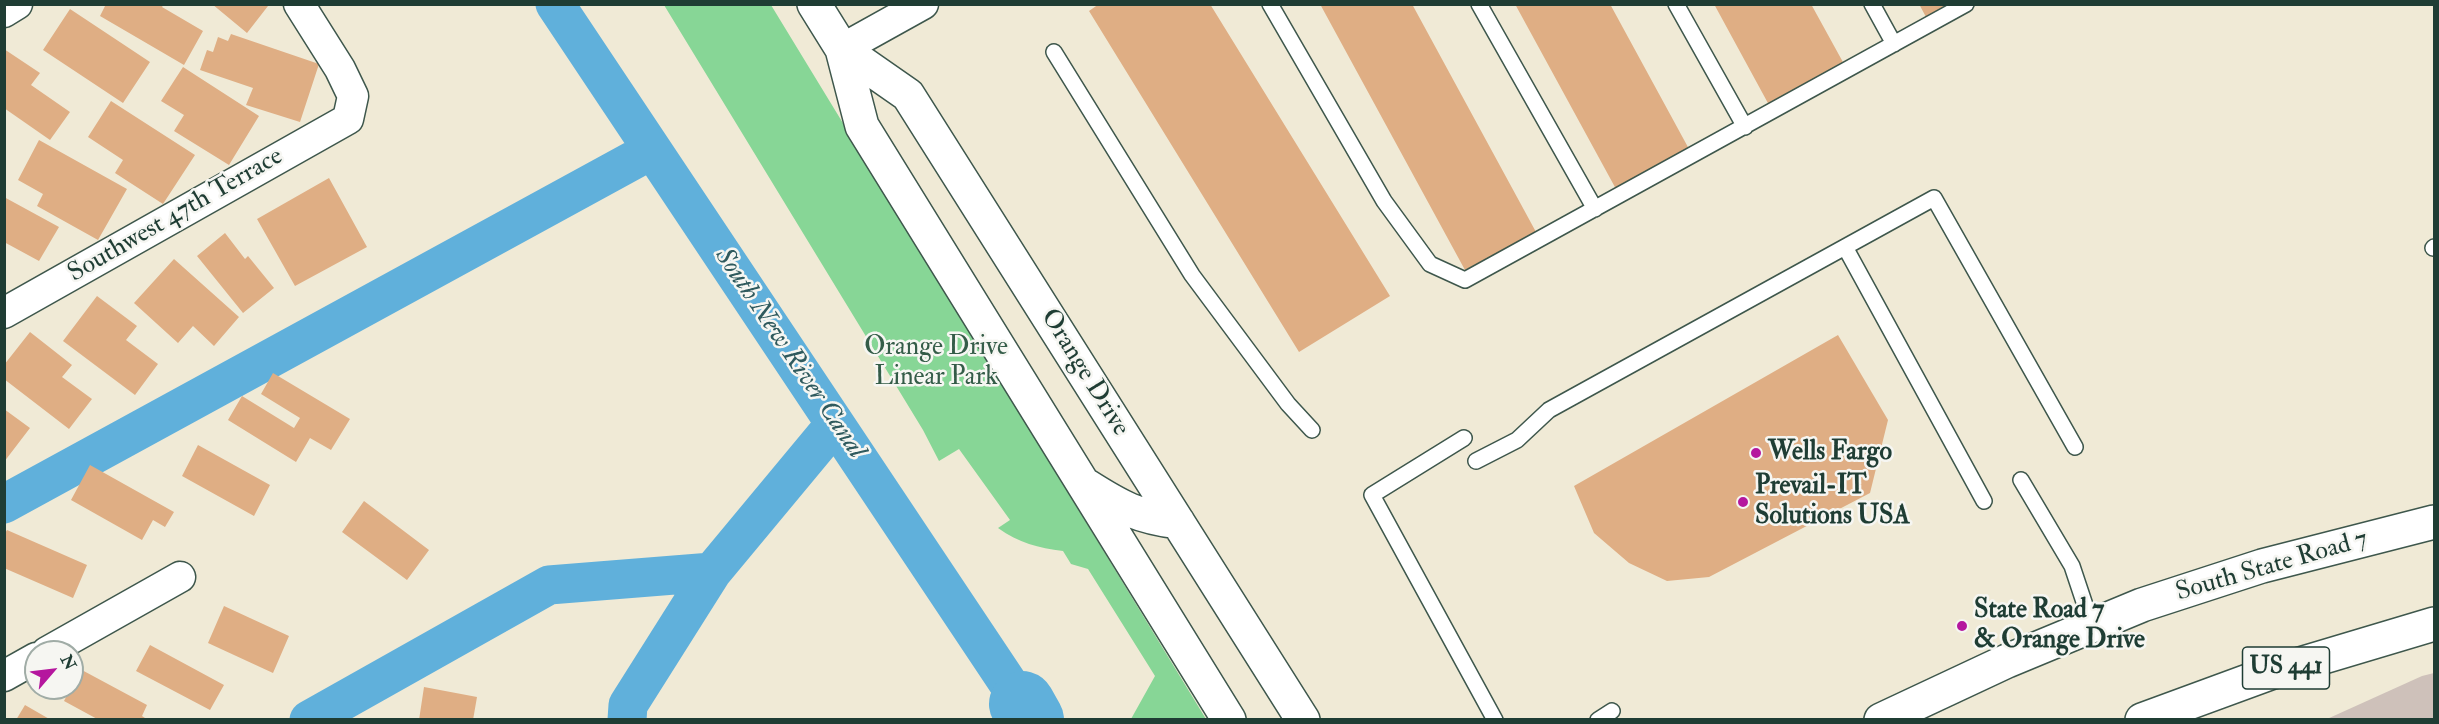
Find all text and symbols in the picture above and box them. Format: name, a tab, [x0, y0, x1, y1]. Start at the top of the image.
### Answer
street label: Southwest 47th Terrace	[63, 142, 289, 290]
water label: South New River Canal	[706, 243, 872, 465]
street label: Orange Drive	[1033, 304, 1135, 442]
park label: Orange Drive Linear Park	[864, 332, 1008, 394]
place label: Wells Fargo	[1768, 437, 1892, 469]
marker: Wells Fargo	[1749, 446, 1763, 460]
place label: Prevail-IT Solutions USA	[1755, 471, 1910, 532]
marker: Prevail-IT Solutions USA	[1736, 495, 1750, 509]
street label: South State Road 7	[2173, 525, 2371, 609]
place label: State Road 7 & Orange Drive	[1974, 595, 2145, 656]
marker: State Road 7 & Orange Drive	[1955, 619, 1969, 633]
north arrow	[24, 640, 84, 700]
road number: US 441	[2242, 647, 2330, 689]
text: N	[56, 651, 80, 674]

